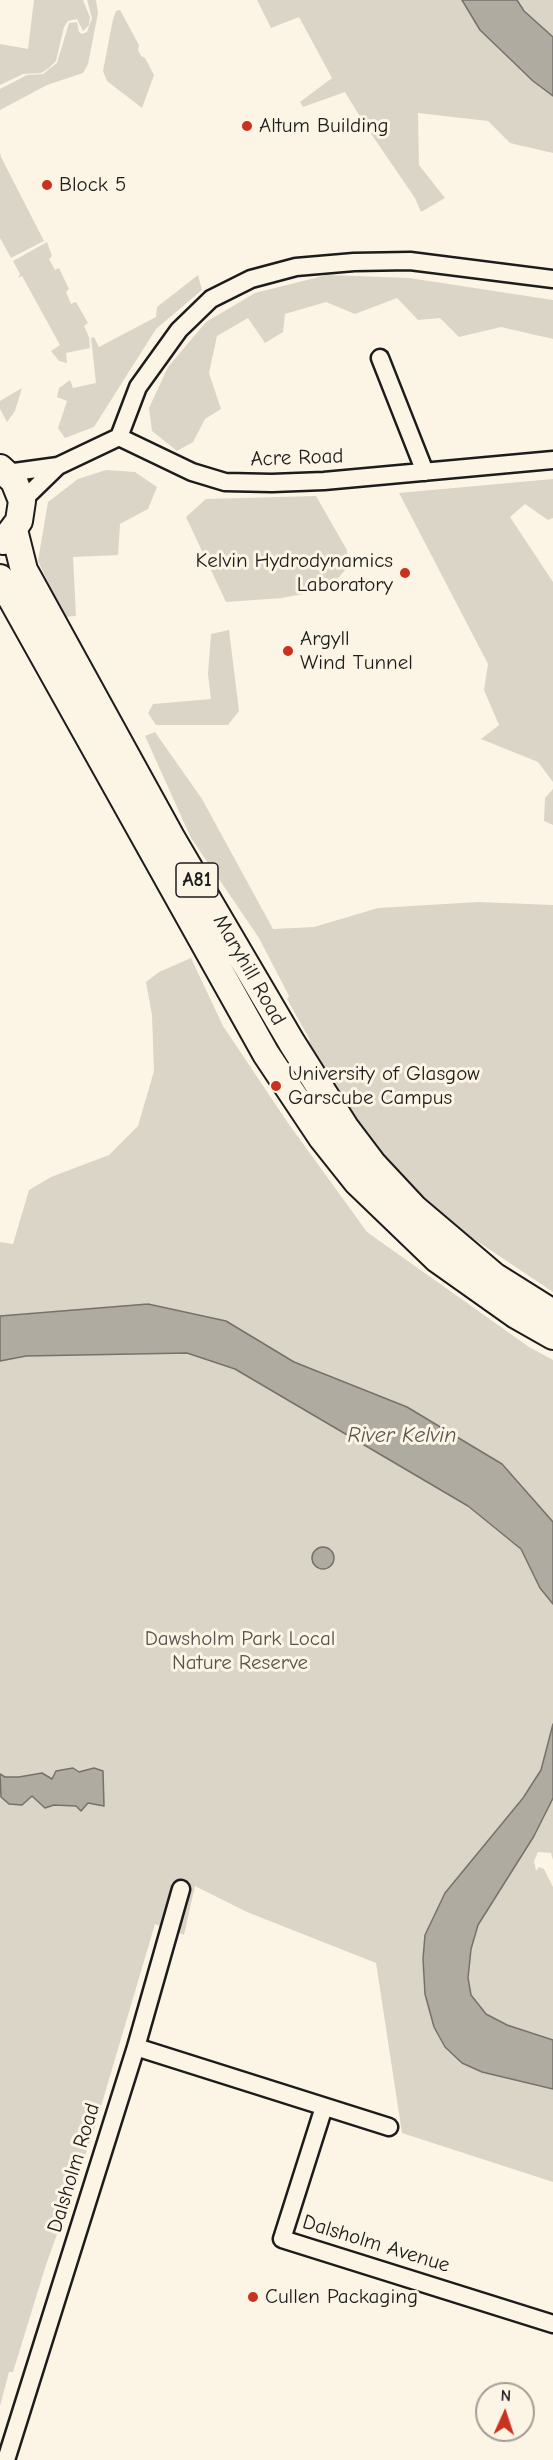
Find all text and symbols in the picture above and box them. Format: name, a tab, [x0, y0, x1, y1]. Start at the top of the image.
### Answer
place label: Altum Building	[259, 113, 389, 139]
marker: Altum Building	[240, 119, 254, 133]
place label: Block 5	[59, 172, 126, 198]
marker: Block 5	[40, 178, 54, 192]
street label: Acre Road	[250, 444, 344, 472]
place label: Kelvin Hydrodynamics Laboratory	[196, 548, 393, 598]
marker: Kelvin Hydrodynamics Laboratory	[398, 566, 412, 580]
place label: Argyll Wind Tunnel	[300, 626, 413, 676]
marker: Argyll Wind Tunnel	[281, 644, 295, 658]
road number: A81	[176, 863, 218, 897]
street label: Maryhill Road	[207, 910, 291, 1030]
place label: University of Glasgow Garscube Campus	[288, 1061, 480, 1111]
marker: University of Glasgow Garscube Campus	[269, 1079, 283, 1093]
water label: River Kelvin	[348, 1423, 456, 1449]
park label: Dawsholm Park Local Nature Reserve	[145, 1626, 335, 1676]
street label: Dalsholm Road	[42, 2100, 106, 2236]
street label: Dalsholm Avenue	[299, 2210, 453, 2278]
place label: Cullen Packaging	[265, 2284, 418, 2310]
marker: Cullen Packaging	[246, 2290, 260, 2304]
north arrow	[475, 2382, 535, 2442]
text: N	[500, 2387, 512, 2405]

